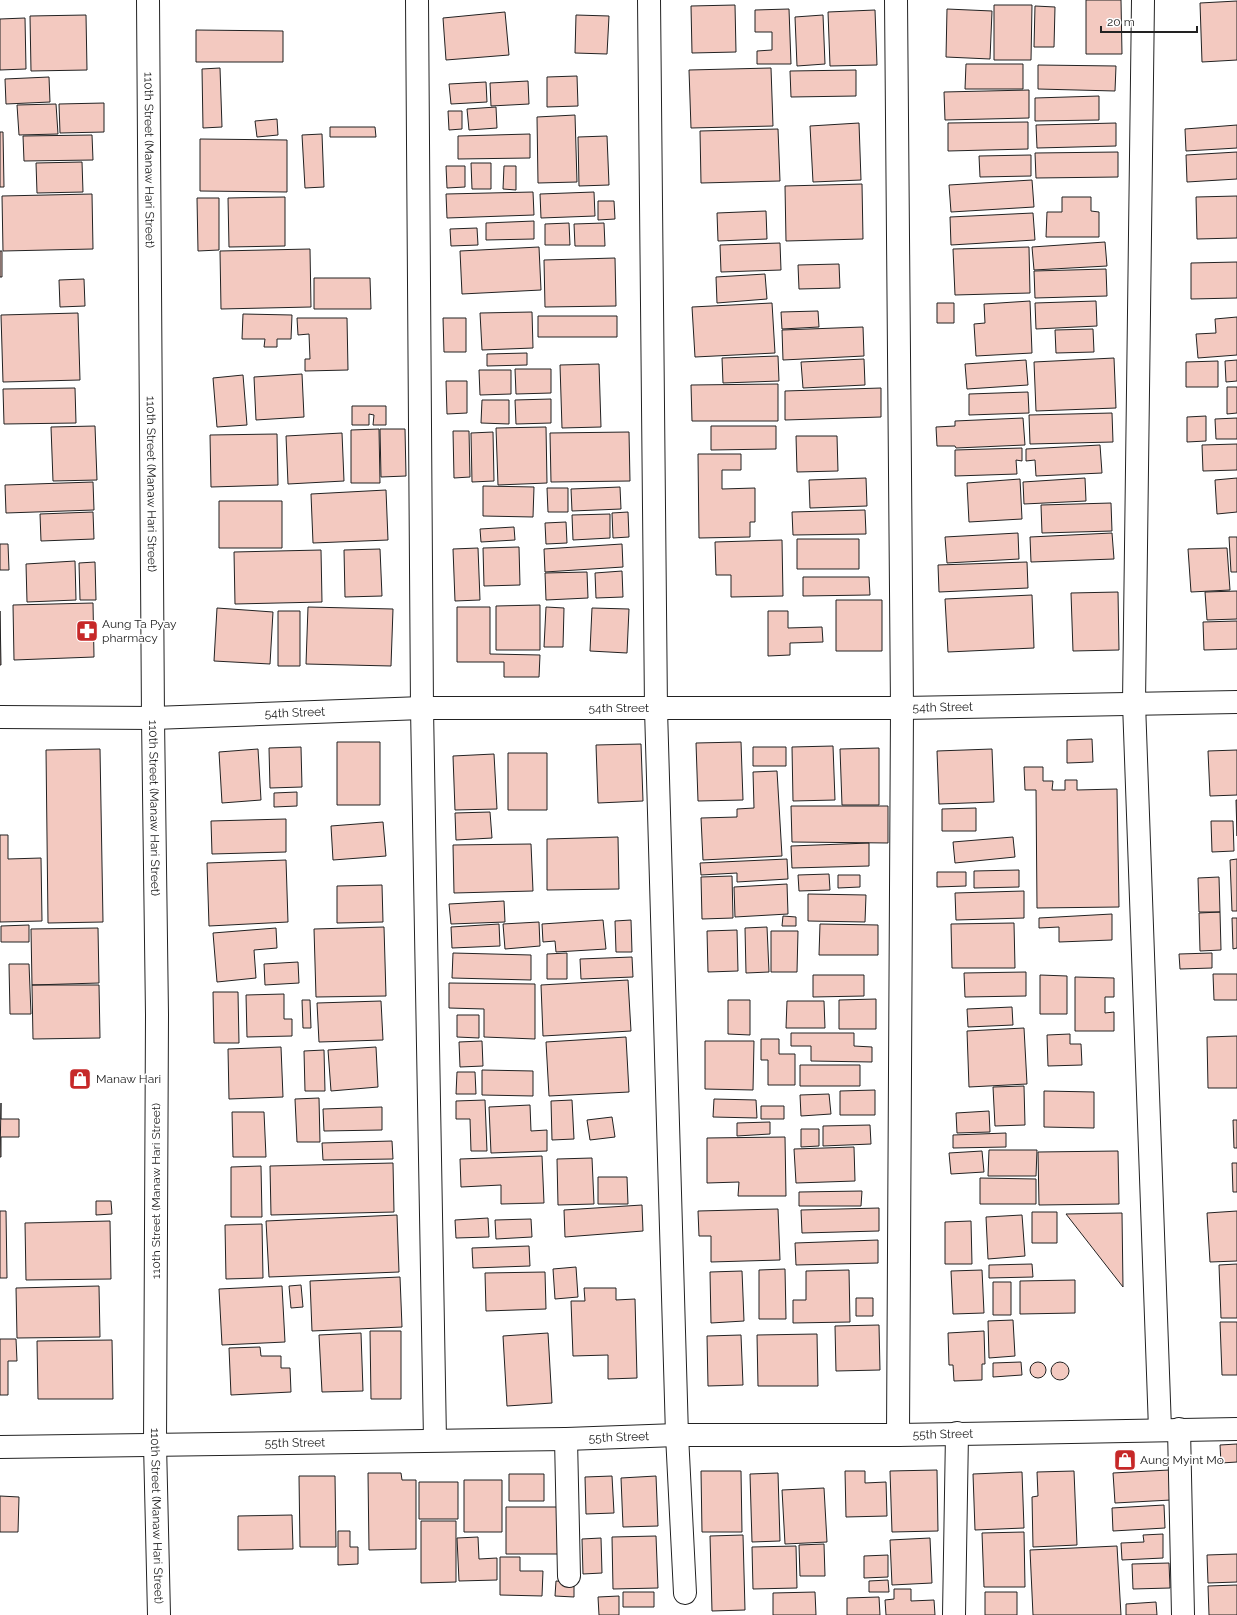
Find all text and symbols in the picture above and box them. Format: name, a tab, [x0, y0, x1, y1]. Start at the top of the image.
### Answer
scale bar	[1101, 8, 1197, 34]
text: 20 m	[1107, 15, 1135, 29]
street label: 110th Street (Manaw Hari Street)	[142, 72, 157, 248]
street label: 110th Street (Manaw Hari Street)	[144, 396, 159, 572]
place label: Aung Ta Pyay pharmacy	[102, 617, 177, 645]
pharmacy icon: Aung Ta Pyay pharmacy	[74, 618, 100, 644]
street label: 54th Street	[912, 700, 973, 715]
street label: 54th Street	[589, 701, 649, 715]
street label: 54th Street	[264, 705, 325, 721]
street label: 110th Street (Manaw Hari Street)	[146, 720, 162, 896]
shop icon: Manaw Hari	[67, 1066, 93, 1092]
place label: Manaw Hari	[96, 1072, 161, 1086]
street label: 110th Street (Manaw Hari Street)	[149, 1103, 163, 1279]
street label: 55th Street	[912, 1427, 973, 1442]
street label: 110th Street (Manaw Hari Street)	[148, 1428, 166, 1604]
street label: 55th Street	[588, 1429, 649, 1445]
street label: 55th Street	[265, 1435, 325, 1450]
shop icon: Aung Myint Mo	[1112, 1447, 1138, 1473]
place label: Aung Myint Mo	[1140, 1453, 1224, 1467]

